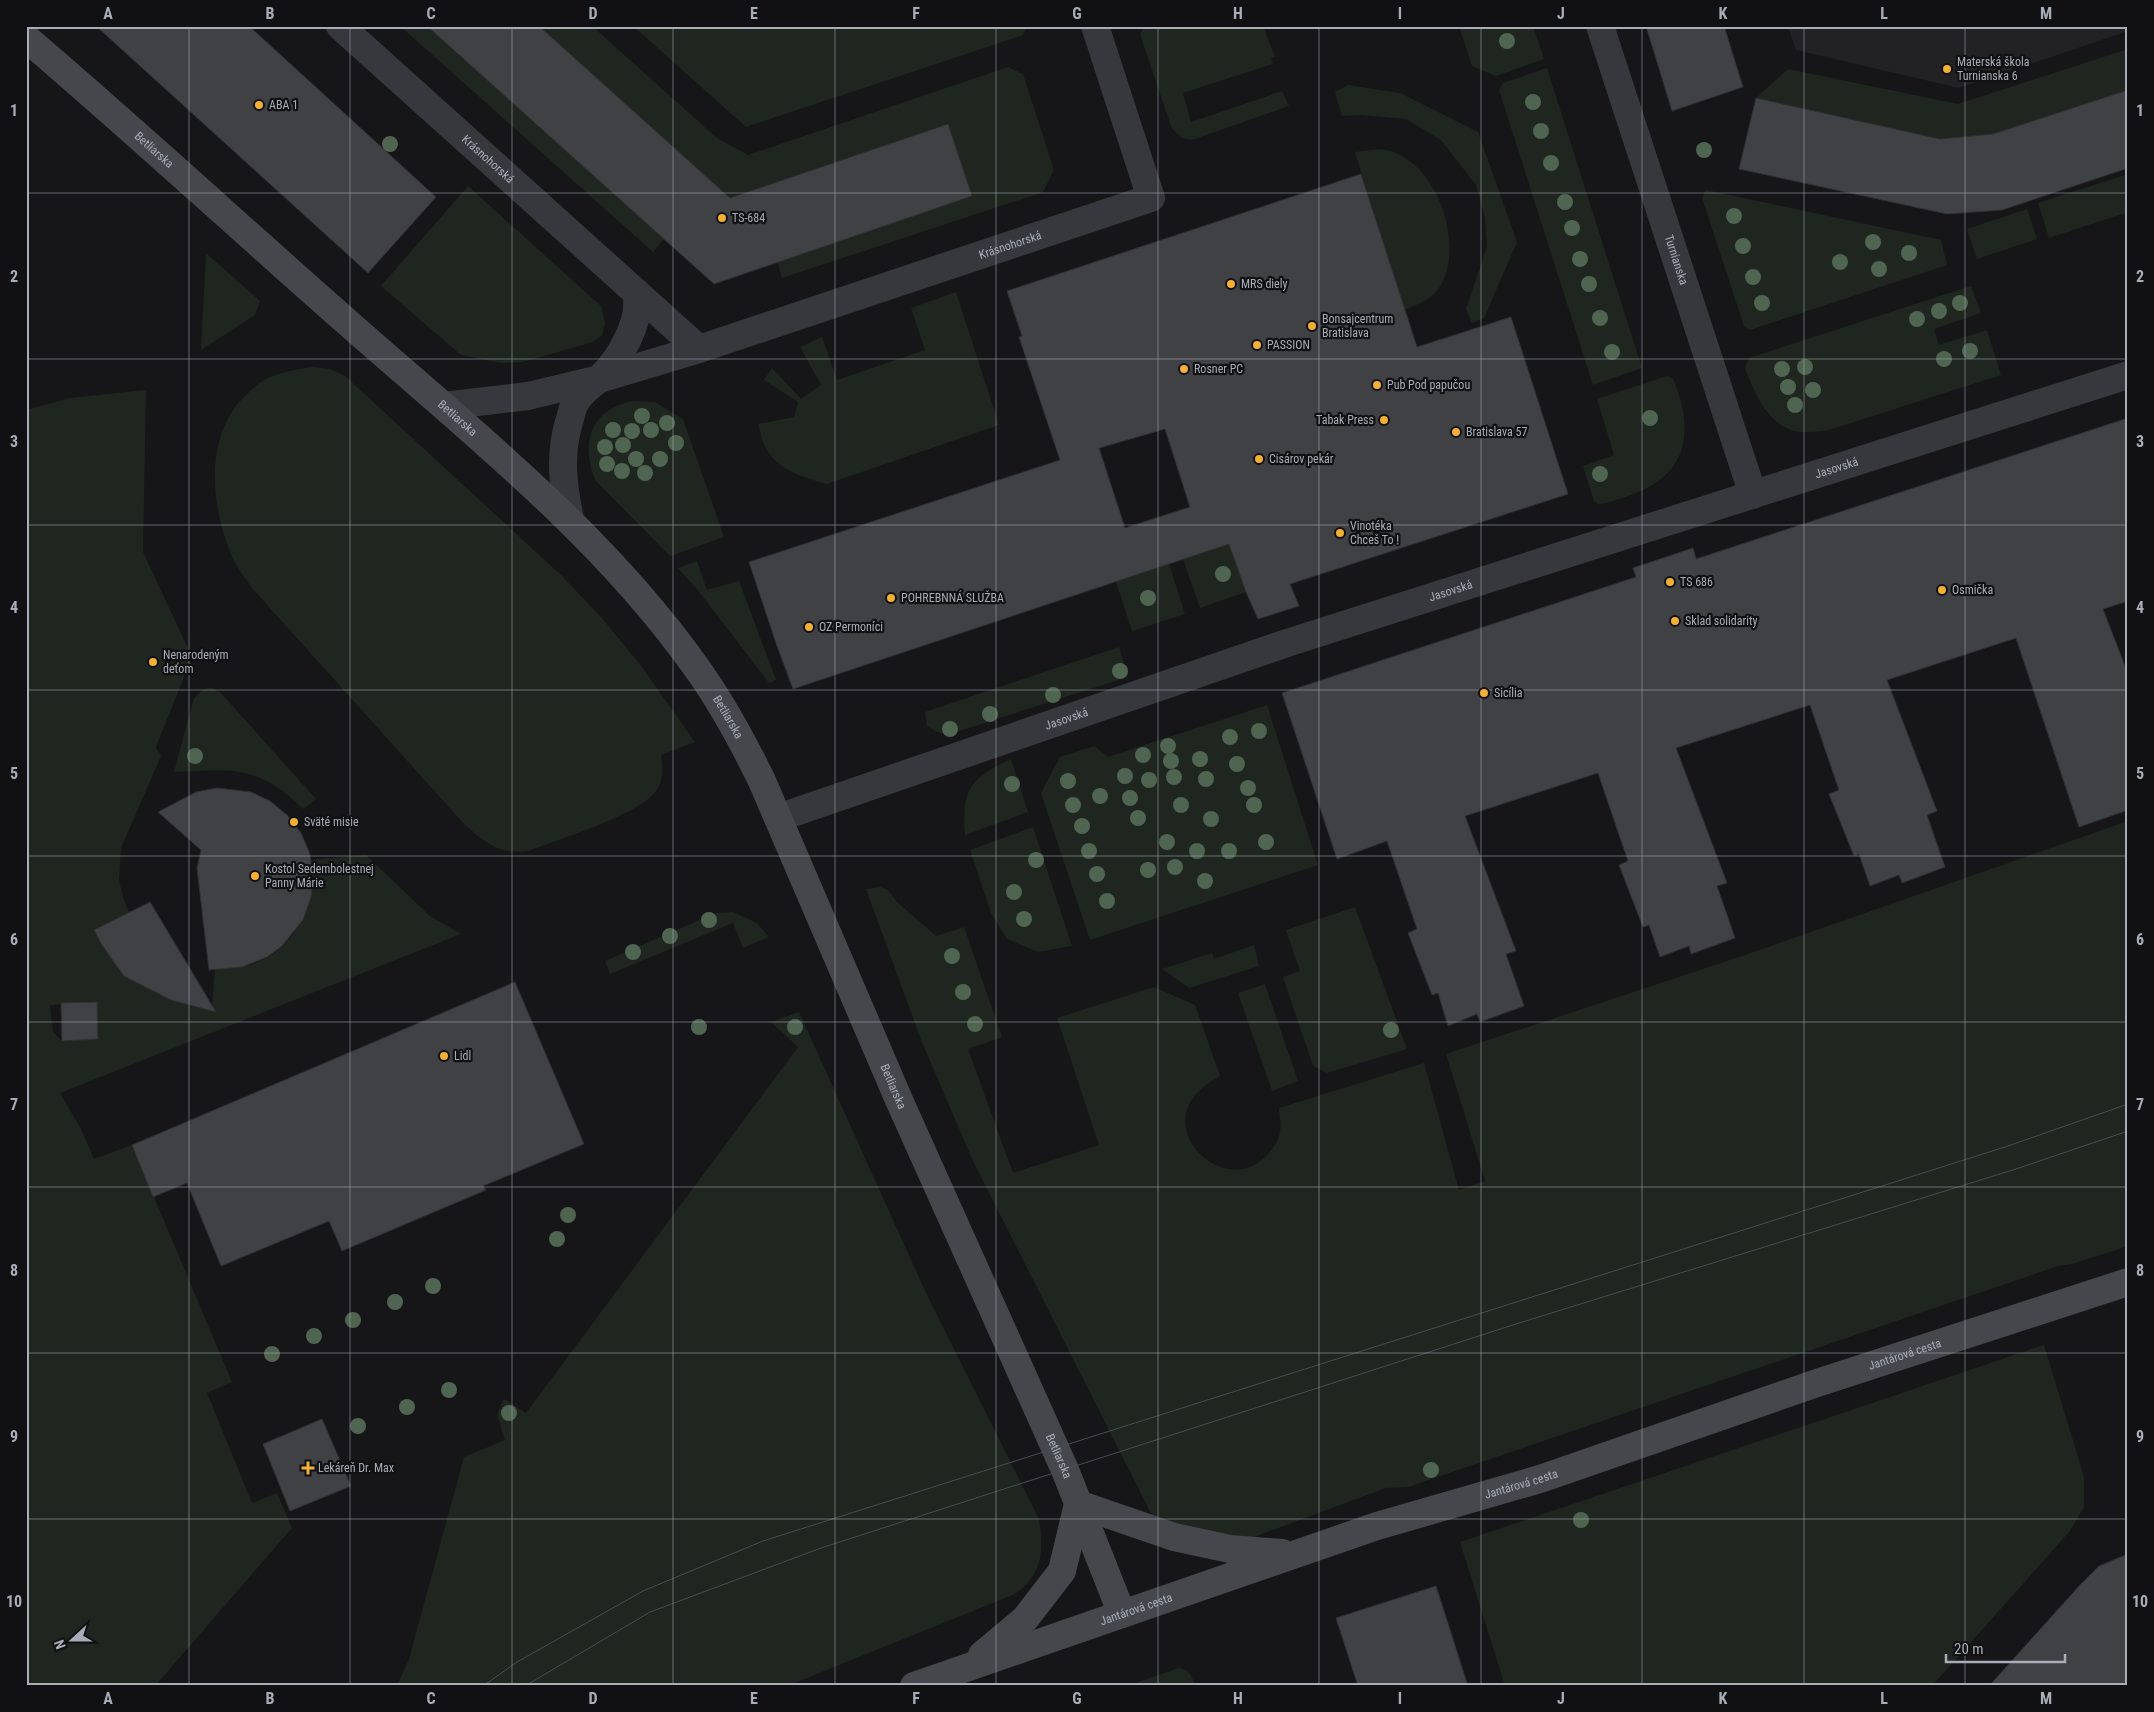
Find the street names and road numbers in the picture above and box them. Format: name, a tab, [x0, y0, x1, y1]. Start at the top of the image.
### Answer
street label: Betliarska	[132, 129, 176, 171]
street label: Krásnohorská	[459, 132, 517, 186]
street label: Krásnohorská	[977, 228, 1043, 262]
street label: Turnianska	[1662, 233, 1691, 287]
street label: Betliarska	[435, 397, 480, 439]
street label: Jasovská	[1813, 454, 1860, 481]
street label: Jasovská	[1427, 577, 1474, 604]
street label: Betliarska	[710, 693, 746, 741]
street label: Jasovská	[1043, 705, 1090, 733]
street label: Betliarska	[877, 1062, 909, 1111]
street label: Jantárová cesta	[1867, 1336, 1943, 1373]
street label: Betliarska	[1043, 1432, 1075, 1481]
street label: Jantárová cesta	[1483, 1466, 1560, 1502]
street label: Jantárová cesta	[1098, 1590, 1174, 1628]

